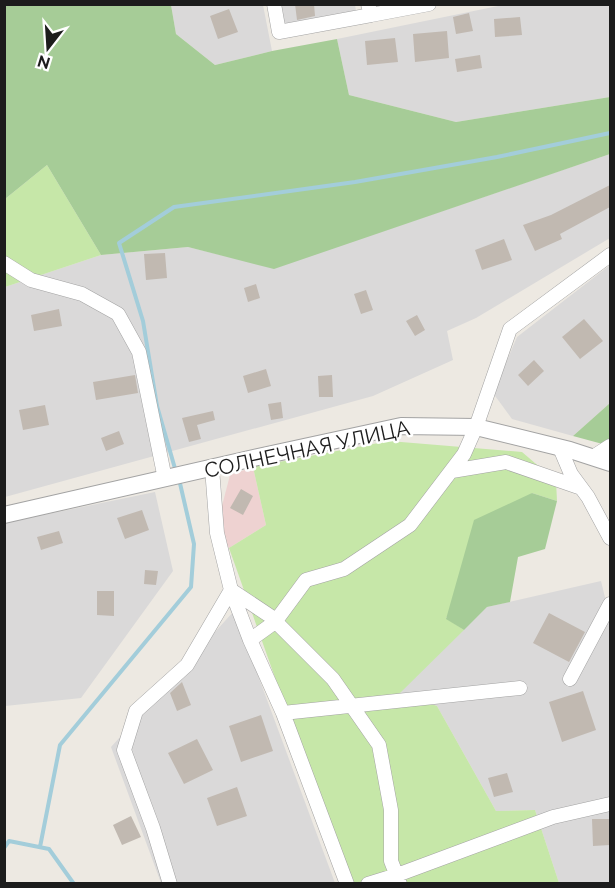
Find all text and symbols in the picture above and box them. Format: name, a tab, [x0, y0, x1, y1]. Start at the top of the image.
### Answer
north arrow	[18, 18, 78, 78]
text: N	[35, 51, 52, 73]
street label: СОЛНЕЧНАЯ УЛИЦА	[202, 415, 412, 483]

